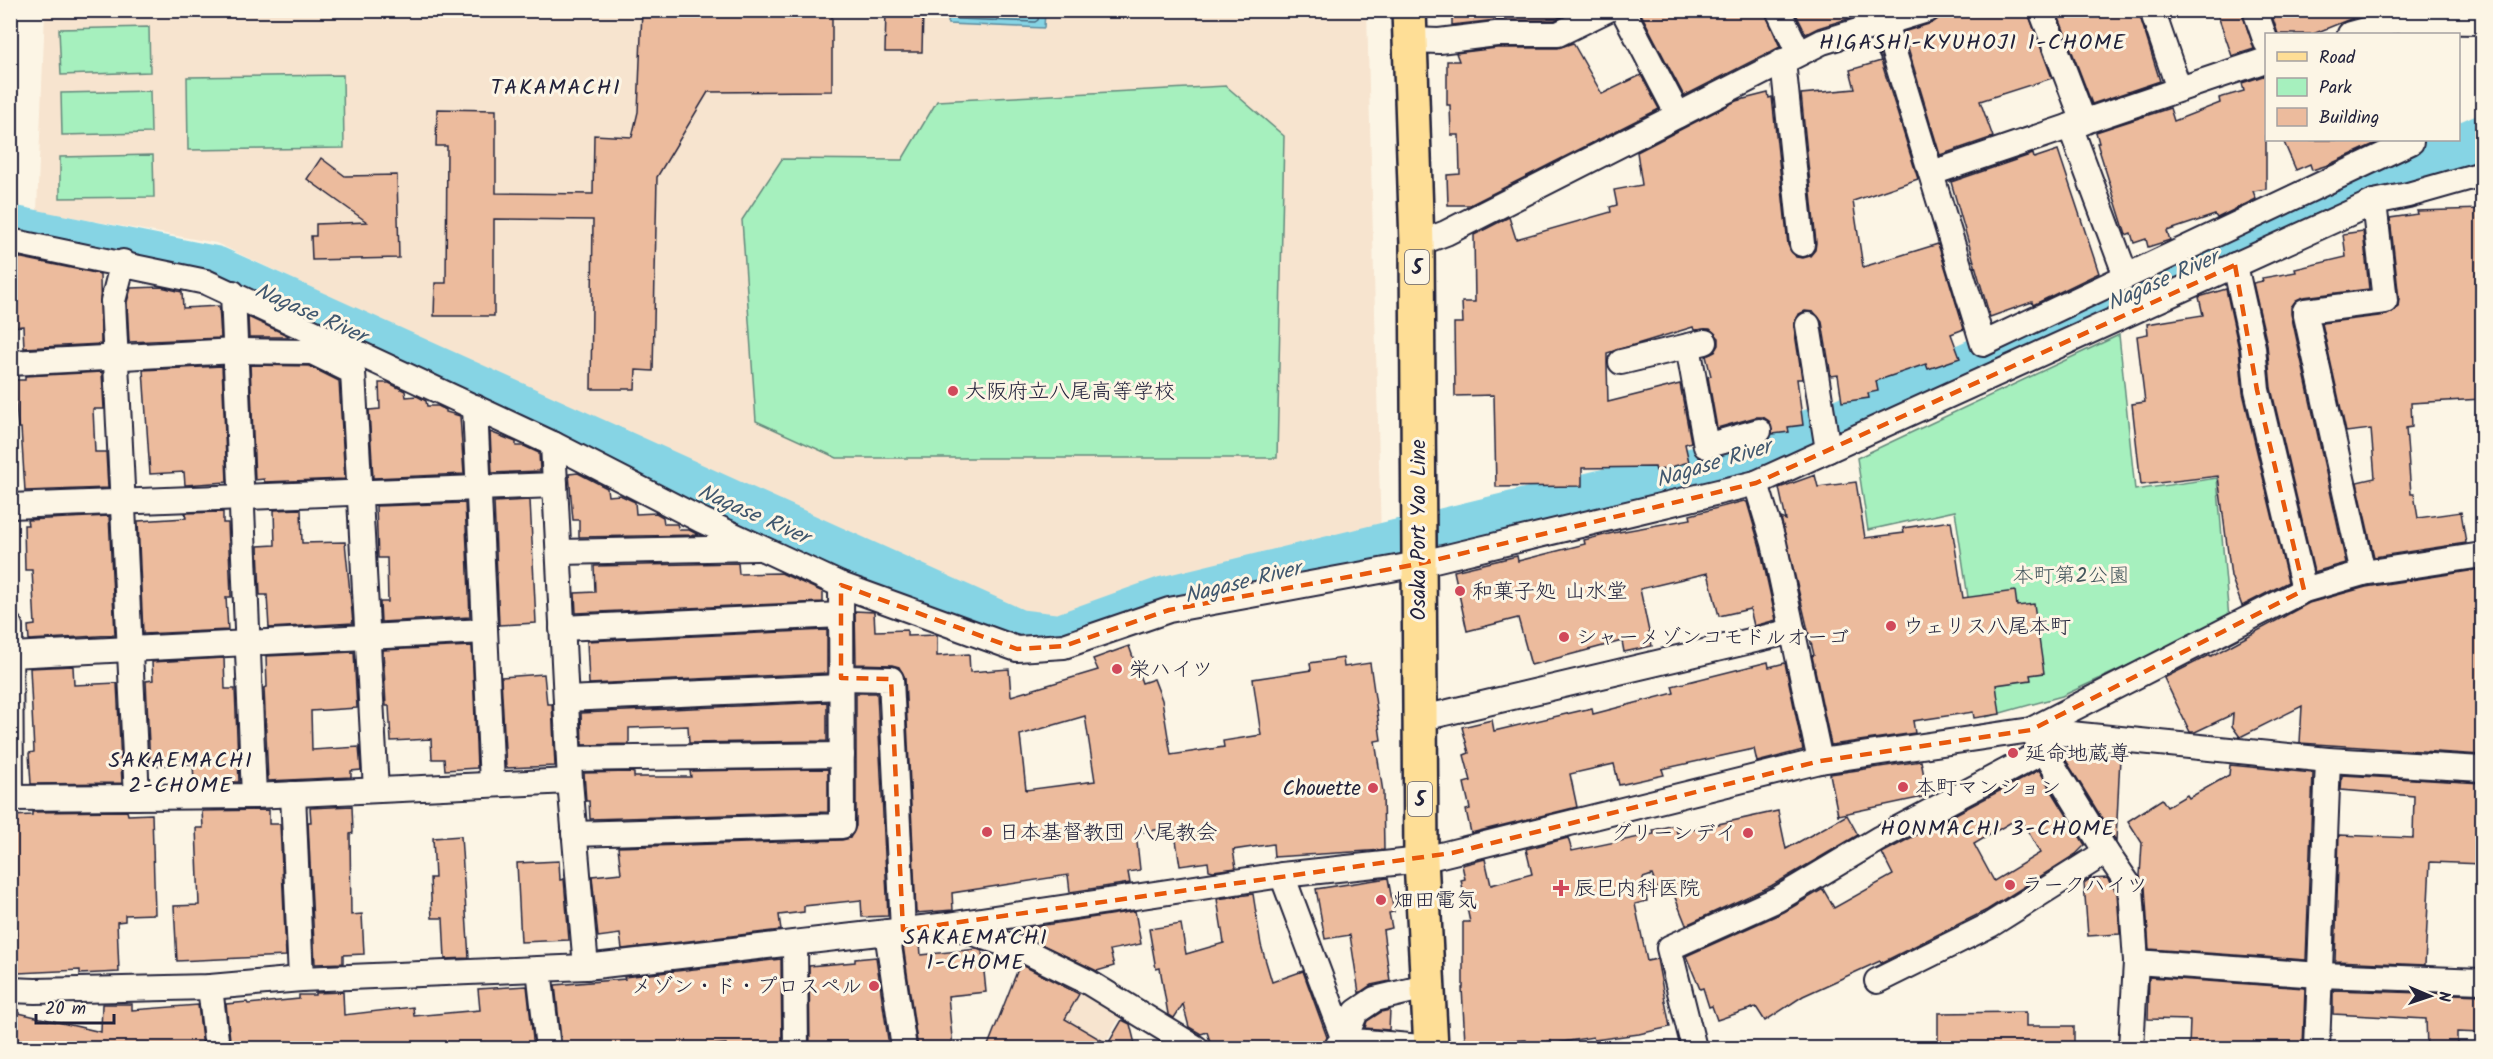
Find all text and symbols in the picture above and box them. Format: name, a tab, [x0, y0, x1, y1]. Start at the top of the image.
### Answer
district label: HIGASHI-KYUHOJI 1-CHOME	[1819, 26, 2127, 61]
legend	[2265, 33, 2460, 141]
text: Road	[2319, 44, 2356, 73]
district label: TAKAMACHI	[491, 71, 621, 106]
text: Park	[2319, 74, 2352, 103]
text: Building	[2319, 104, 2379, 133]
water label: Nagase River	[2102, 239, 2229, 321]
road number: 5	[1405, 250, 1429, 284]
water label: Nagase River	[249, 274, 376, 356]
place label: 大阪府立八尾高等学校	[965, 376, 1175, 409]
marker: 大阪府立八尾高等学校	[946, 384, 960, 398]
water label: Nagase River	[1652, 429, 1780, 498]
street label: Osaka Port Yao Line	[1403, 439, 1436, 621]
water label: Nagase River	[692, 475, 819, 557]
water label: Nagase River	[1181, 551, 1309, 615]
park label: 本町第2公園	[2012, 560, 2130, 593]
place label: 和菓子処 山水堂	[1472, 576, 1627, 609]
marker: 和菓子処 山水堂	[1453, 584, 1467, 598]
place label: ウェリス八尾本町	[1903, 611, 2071, 644]
marker: ウェリス八尾本町	[1884, 619, 1898, 633]
place label: シャーメゾンコモドルオーゴ	[1576, 622, 1849, 655]
marker: シャーメゾンコモドルオーゴ	[1557, 630, 1571, 644]
place label: 栄ハイツ	[1129, 654, 1213, 687]
marker: 栄ハイツ	[1110, 662, 1124, 676]
place label: 延命地蔵尊	[2025, 738, 2130, 771]
district label: SAKAEMACHI 2-CHOME	[109, 744, 253, 804]
marker: 延命地蔵尊	[2006, 746, 2020, 760]
place label: 本町マンション	[1915, 772, 2061, 805]
place label: Chouette	[1282, 773, 1362, 806]
marker: 本町マンション	[1896, 780, 1910, 794]
marker: Chouette	[1366, 781, 1380, 795]
road number: 5	[1408, 782, 1432, 816]
district label: HONMACHI 3-CHOME	[1880, 812, 2116, 847]
place label: 日本基督教団 八尾教会	[999, 817, 1217, 850]
place label: グリーンデイ	[1611, 818, 1736, 851]
marker: 日本基督教団 八尾教会	[980, 825, 994, 839]
marker: グリーンデイ	[1741, 826, 1755, 840]
place label: ラークハイツ	[2022, 870, 2148, 903]
place label: 辰巳内科医院	[1574, 873, 1700, 906]
marker: ラークハイツ	[2003, 878, 2017, 892]
marker: 辰巳内科医院	[1552, 879, 1570, 897]
place label: 畑田電気	[1393, 885, 1477, 918]
marker: 畑田電気	[1374, 893, 1388, 907]
district label: SAKAEMACHI 1-CHOME	[904, 921, 1048, 981]
north arrow	[2400, 966, 2460, 1026]
place label: メゾン・ド・プロスペル	[631, 971, 862, 1004]
marker: メゾン・ド・プロスペル	[867, 979, 881, 993]
scale bar	[36, 987, 114, 1025]
text: N	[2431, 991, 2456, 1002]
text: 20 m	[45, 995, 86, 1024]

